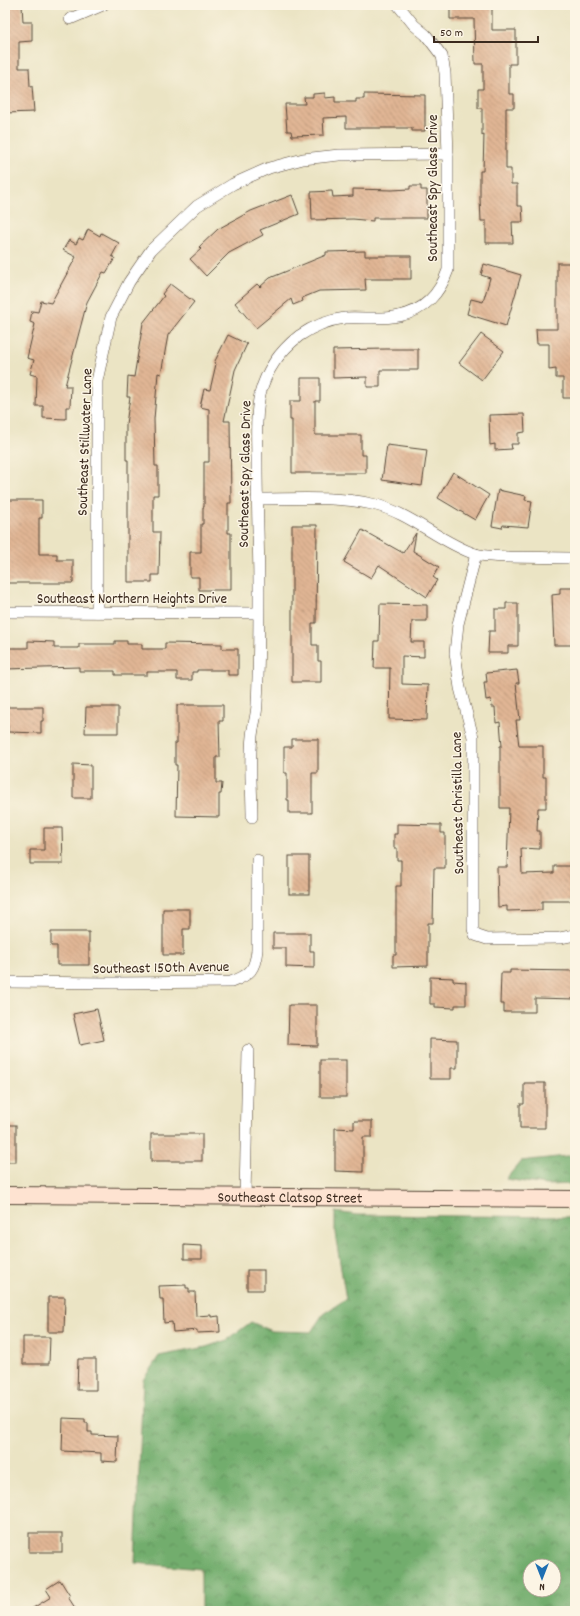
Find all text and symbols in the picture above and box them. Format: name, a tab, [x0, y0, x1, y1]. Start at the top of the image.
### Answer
scale bar	[434, 18, 538, 44]
text: 50 m	[440, 25, 463, 42]
street label: Southeast Spy Glass Drive	[423, 114, 445, 262]
street label: Southeast Stillwater Lane	[72, 368, 100, 516]
street label: Southeast Spy Glass Drive	[234, 400, 258, 548]
street label: Southeast Northern Heights Drive	[37, 589, 228, 611]
street label: Southeast Christilla Lane	[447, 731, 471, 874]
street label: Southeast 150th Avenue	[93, 957, 230, 981]
street label: Southeast Clatsop Street	[218, 1187, 363, 1211]
north arrow	[522, 1558, 562, 1598]
text: N	[539, 1578, 545, 1594]

